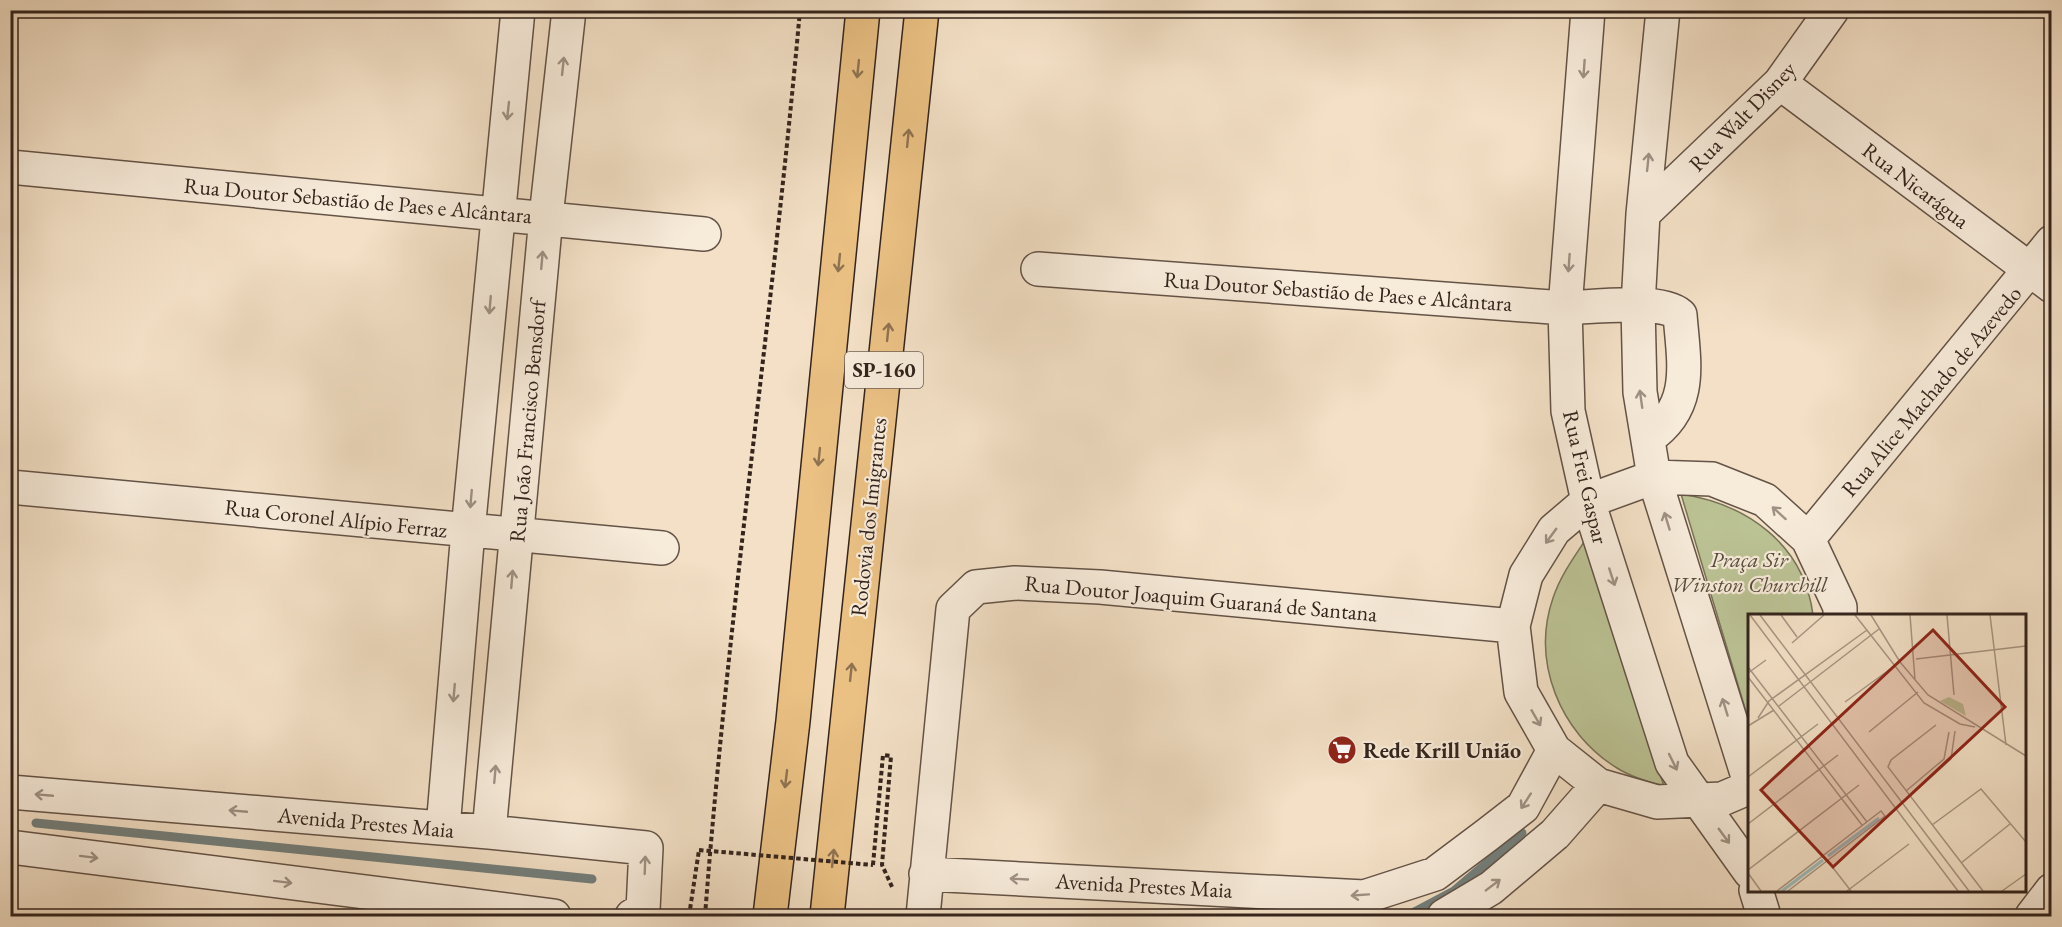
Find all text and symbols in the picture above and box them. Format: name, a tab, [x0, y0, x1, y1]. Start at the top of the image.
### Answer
street label: Rua Walt Disney	[1682, 55, 1803, 178]
one-way arrow	[558, 56, 569, 76]
one-way arrow	[852, 58, 863, 78]
one-way arrow	[1578, 58, 1589, 78]
one-way arrow	[502, 100, 513, 120]
one-way arrow	[903, 128, 914, 148]
street label: Rua Nicarágua	[1856, 136, 1975, 235]
one-way arrow	[1643, 153, 1654, 173]
street label: Rua Doutor Sebastião de Paes e Alcântara	[183, 171, 533, 230]
one-way arrow	[537, 250, 548, 270]
one-way arrow	[833, 252, 844, 272]
one-way arrow	[1563, 253, 1574, 273]
street label: Rua Doutor Sebastião de Paes e Alcântara	[1163, 265, 1513, 318]
street label: Rua Alice Machado de Azevedo	[1835, 280, 2028, 503]
one-way arrow	[484, 294, 495, 314]
street label: Rua João Francisco Bensdorf	[502, 296, 553, 544]
one-way arrow	[883, 322, 894, 342]
road number: SP-160	[845, 352, 923, 388]
one-way arrow	[1636, 389, 1647, 409]
street label: Rua Frei Gaspar	[1556, 407, 1615, 547]
street label: Rodovia dos Imigrantes	[844, 416, 893, 618]
one-way arrow	[813, 446, 824, 466]
one-way arrow	[465, 488, 476, 508]
street label: Rua Coronel Alípio Ferraz	[223, 492, 449, 545]
one-way arrow	[1772, 506, 1787, 520]
one-way arrow	[1661, 512, 1672, 531]
one-way arrow	[1545, 528, 1557, 544]
park label: Praça Sir Winston Churchill	[1671, 545, 1828, 599]
one-way arrow	[1607, 567, 1618, 586]
street label: Rua Doutor Joaquim Guaraná de Santana	[1023, 569, 1379, 628]
one-way arrow	[507, 570, 518, 590]
inset map	[1748, 614, 2026, 891]
one-way arrow	[846, 662, 857, 682]
one-way arrow	[448, 683, 459, 702]
one-way arrow	[1719, 698, 1730, 717]
one-way arrow	[1530, 709, 1542, 726]
supermarket icon: Rede Krill União	[1326, 734, 1358, 766]
place label: Rede Krill União	[1363, 736, 1521, 765]
one-way arrow	[1667, 752, 1679, 770]
one-way arrow	[490, 764, 501, 784]
one-way arrow	[781, 768, 792, 788]
one-way arrow	[35, 789, 55, 800]
one-way arrow	[1519, 792, 1531, 809]
street label: Avenida Prestes Maia	[275, 800, 456, 845]
one-way arrow	[229, 805, 249, 816]
one-way arrow	[1718, 828, 1730, 844]
one-way arrow	[828, 849, 839, 869]
one-way arrow	[79, 851, 99, 862]
one-way arrow	[639, 855, 650, 875]
street label: Avenida Prestes Maia	[1054, 866, 1233, 905]
one-way arrow	[1009, 873, 1029, 884]
one-way arrow	[272, 876, 292, 887]
one-way arrow	[1485, 879, 1501, 892]
one-way arrow	[1351, 890, 1371, 901]

